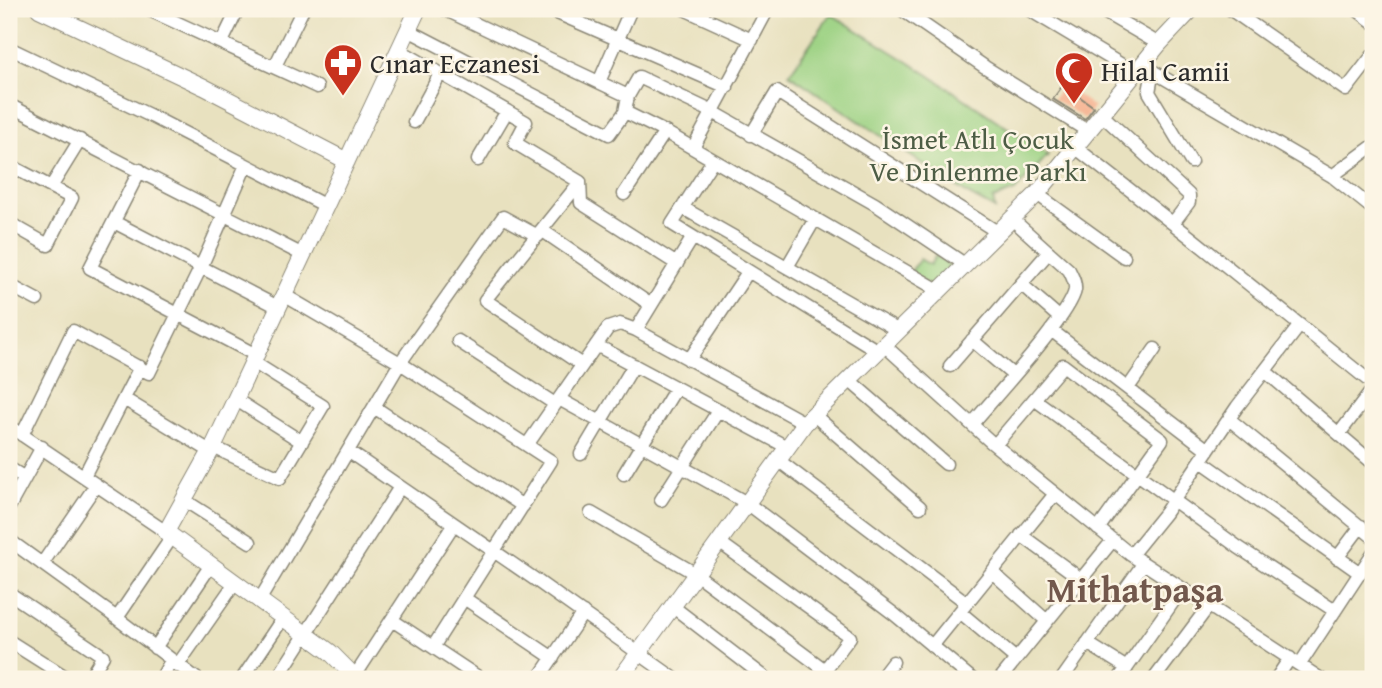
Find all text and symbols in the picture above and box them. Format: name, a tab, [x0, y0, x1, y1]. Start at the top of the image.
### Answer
pharmacy icon: Cınar Eczanesi	[322, 42, 364, 97]
place label: Cınar Eczanesi	[370, 42, 540, 83]
mosque icon: Hilal Camii	[1053, 50, 1095, 105]
place label: Hilal Camii	[1101, 50, 1230, 91]
park label: İsmet Atlı Çocuk Ve Dinlenme Parkı	[869, 118, 1087, 191]
district label: Mithatpaşa	[1047, 564, 1223, 615]

